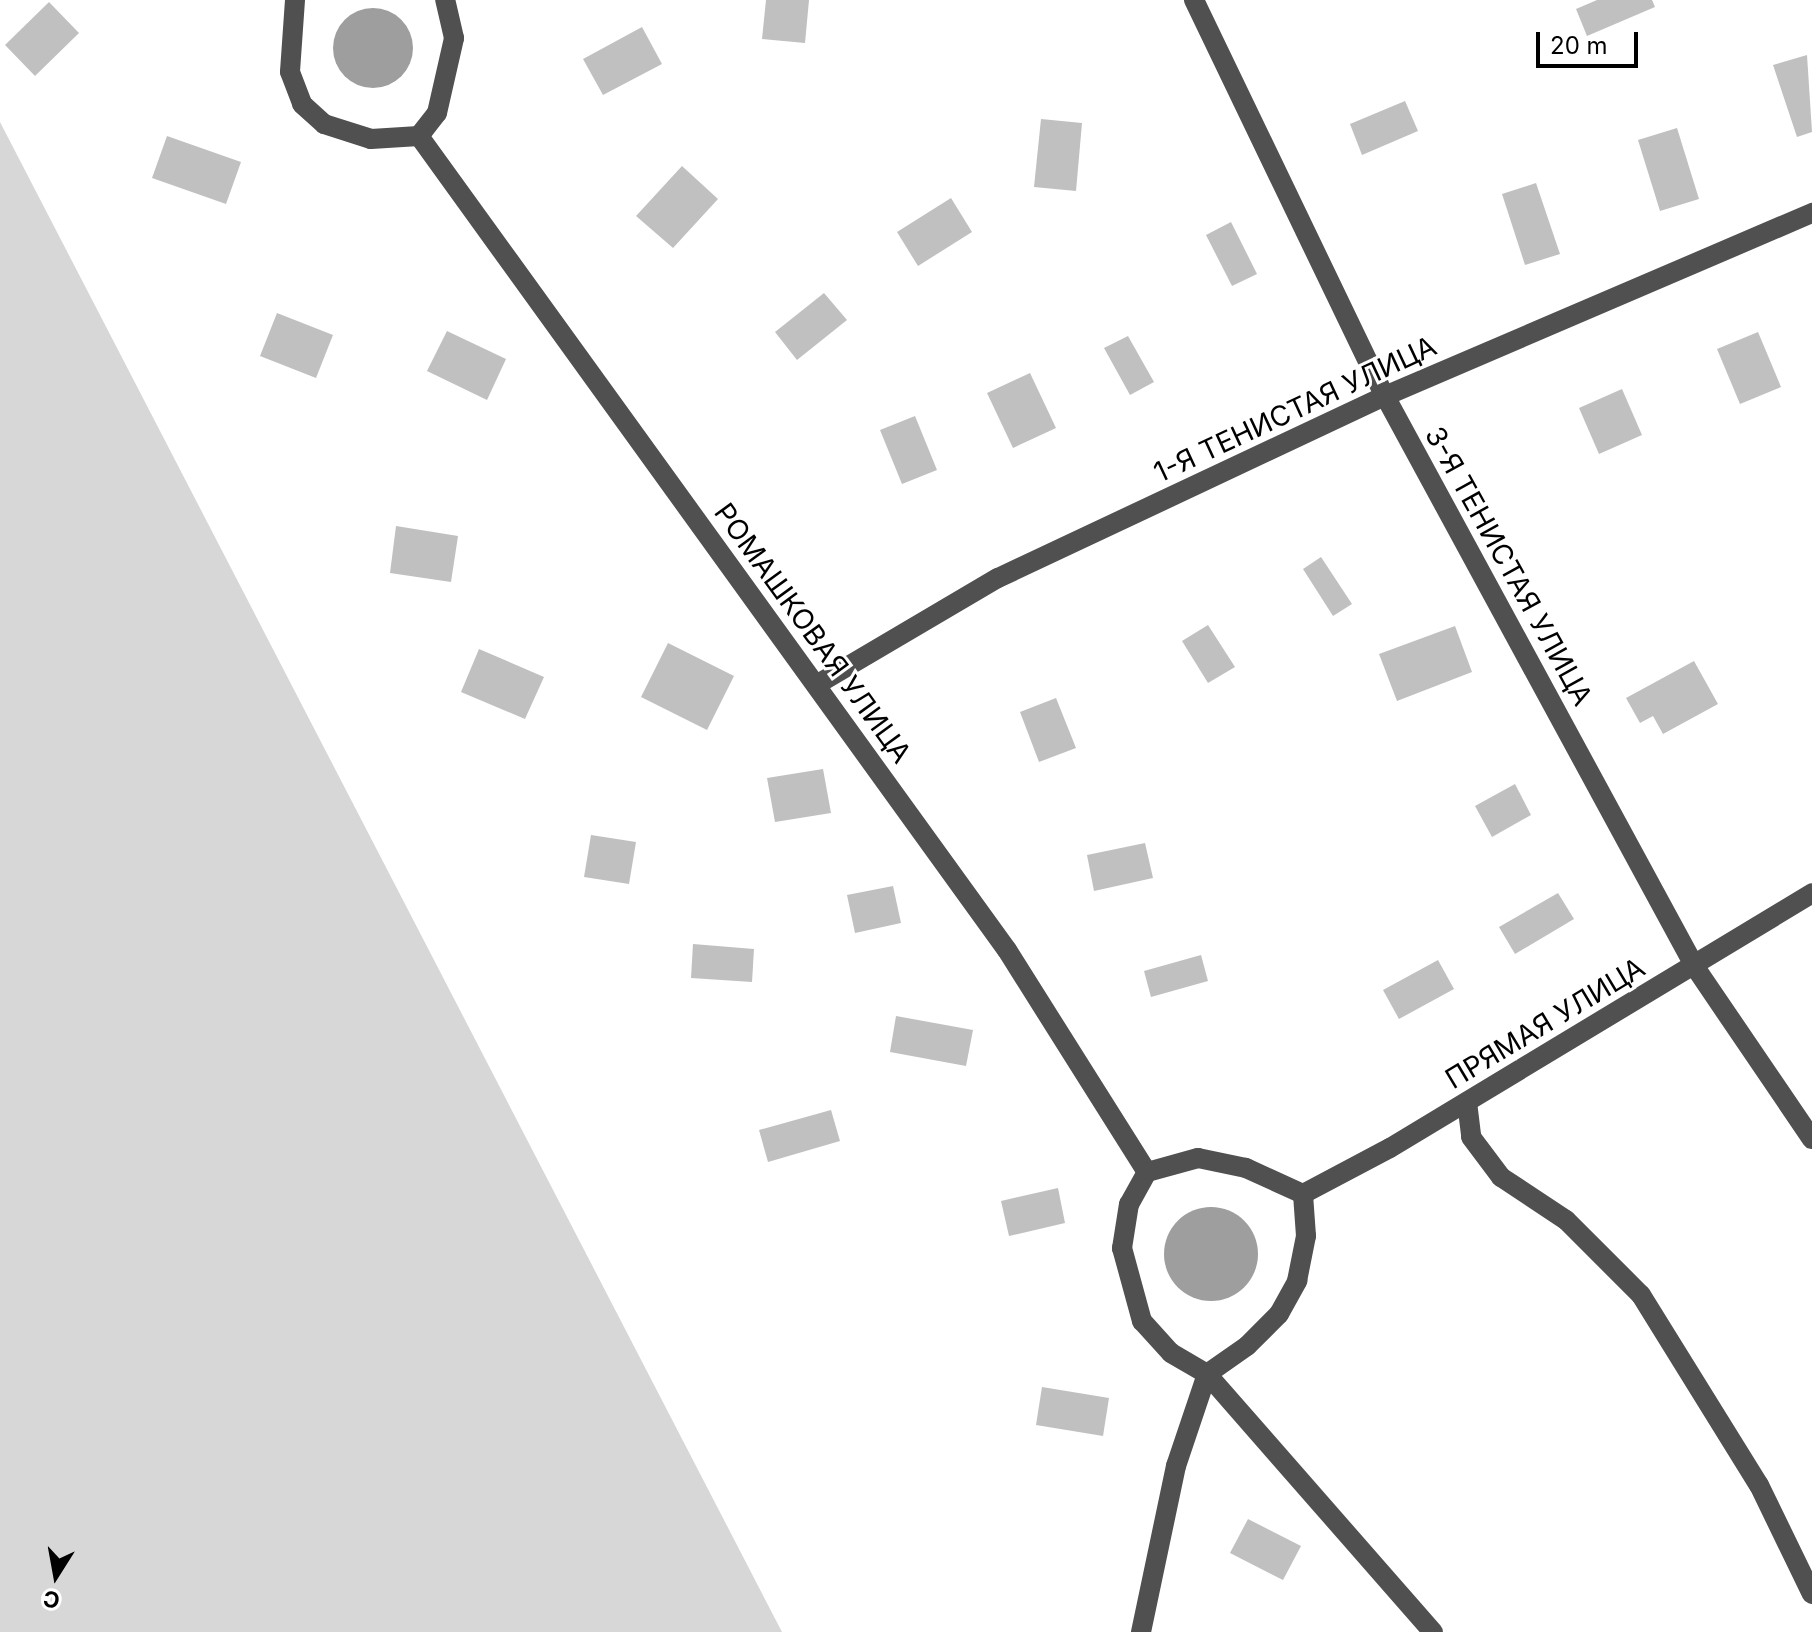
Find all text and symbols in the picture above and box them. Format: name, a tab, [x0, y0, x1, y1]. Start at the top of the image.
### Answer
scale bar	[1540, 16, 1642, 66]
text: 20 m	[1550, 31, 1608, 60]
street label: 1-Я ТЕНИСТАЯ УЛИЦА	[1149, 329, 1441, 489]
street label: 3-Я ТЕНИСТАЯ УЛИЦА	[1418, 421, 1600, 711]
street label: РОМАШКОВАЯ УЛИЦА	[708, 497, 918, 769]
street label: ПРЯМАЯ УЛИЦА	[1439, 950, 1651, 1096]
north arrow	[16, 1536, 96, 1616]
text: С	[41, 1585, 62, 1614]

